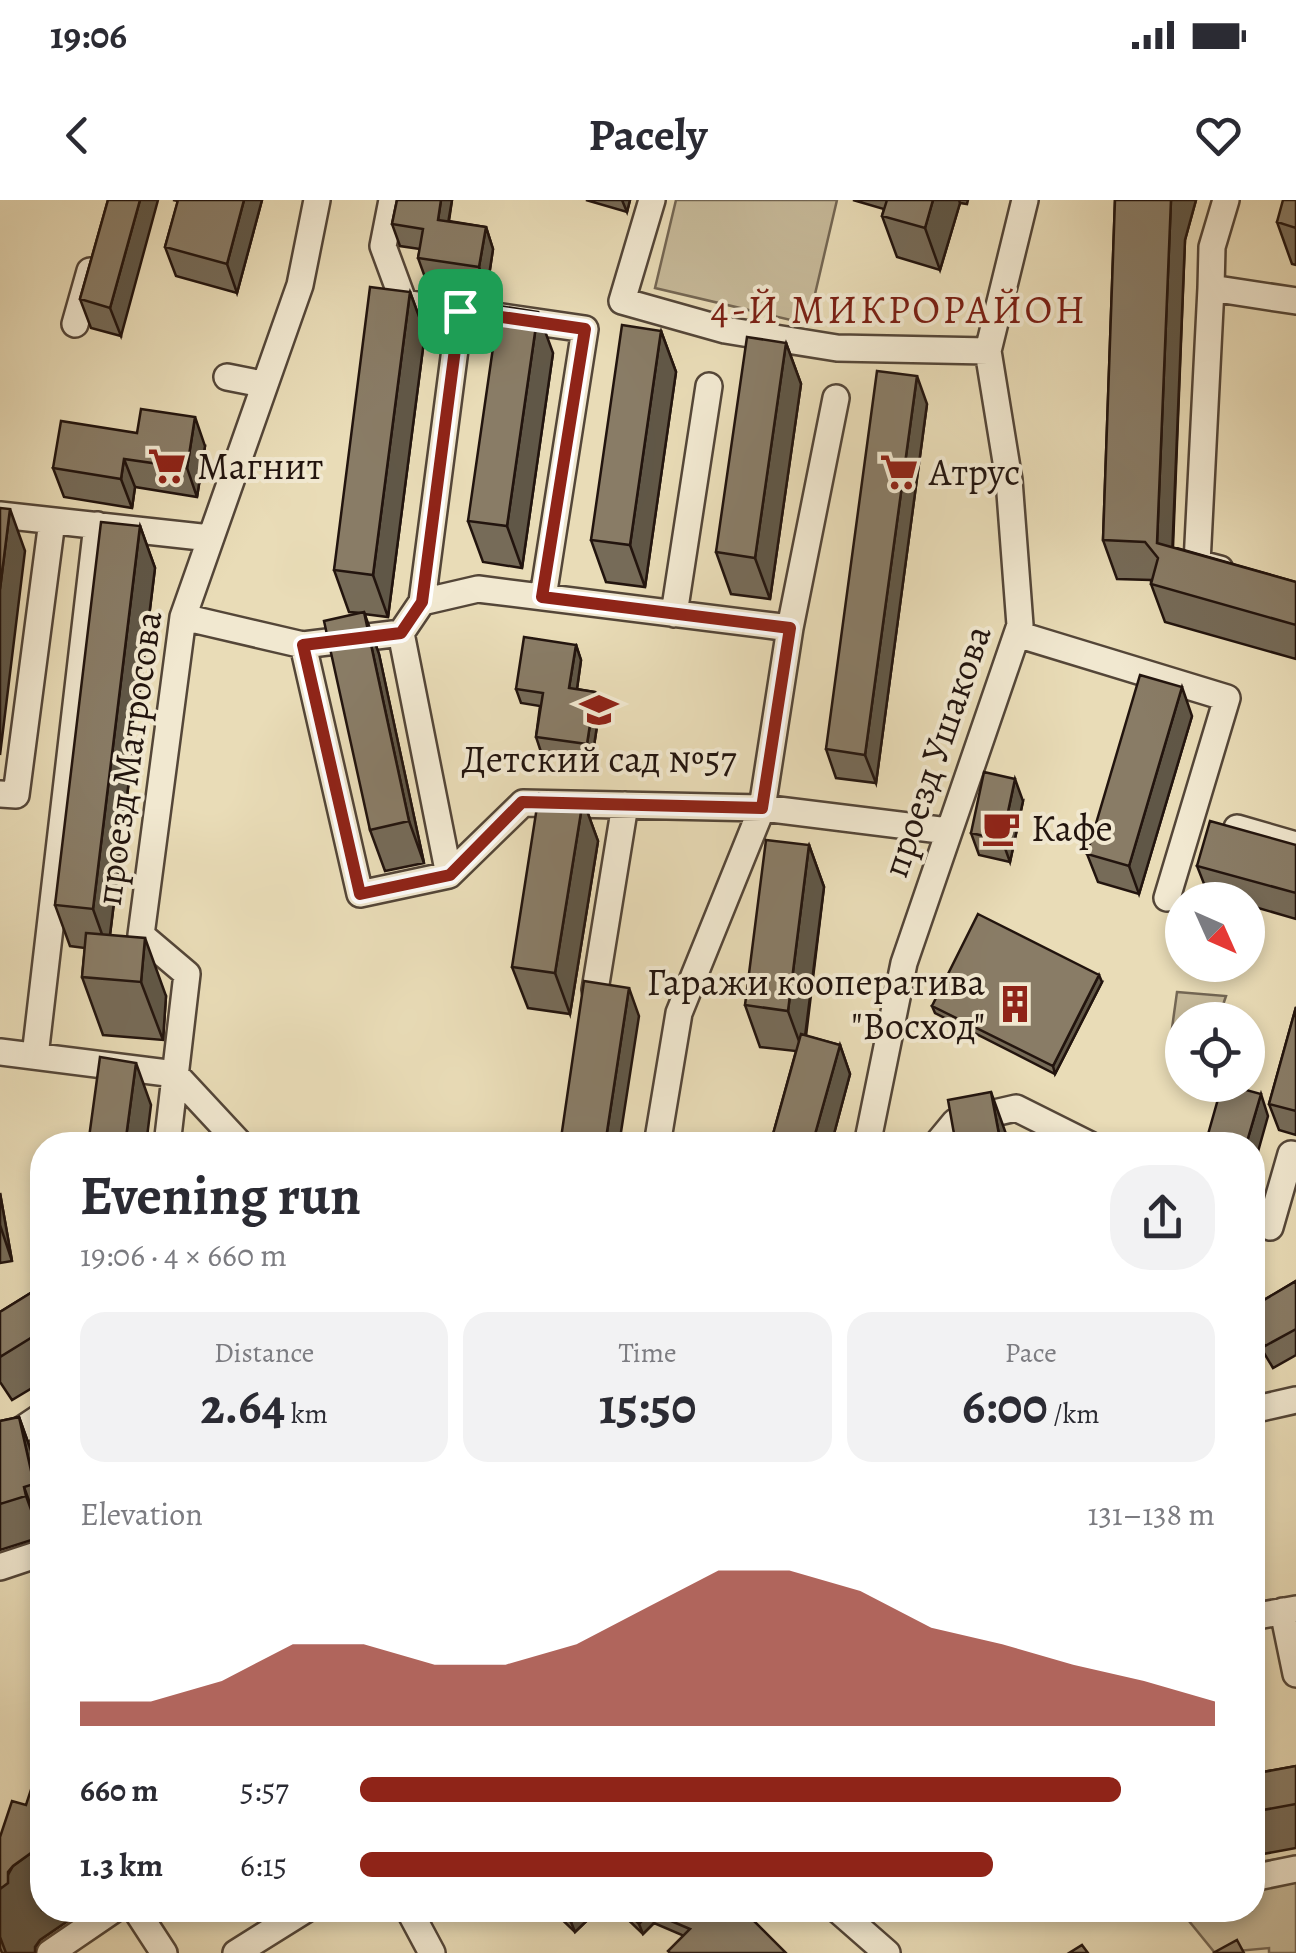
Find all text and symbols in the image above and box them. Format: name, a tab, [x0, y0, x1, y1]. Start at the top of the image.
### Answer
text: 19:06	[50, 9, 127, 61]
text: Pacely	[589, 104, 707, 166]
icon: back	[50, 108, 105, 163]
icon: heart	[1191, 108, 1246, 163]
pin	[418, 269, 503, 354]
district label: 4-Й МИКРОРАЙОН	[711, 282, 1087, 337]
icon: arrive	[433, 284, 488, 339]
place label: Магнит	[197, 440, 324, 492]
supermarket icon: Магнит	[146, 445, 188, 487]
place label: Атрус	[928, 446, 1021, 498]
supermarket icon: Атрус	[878, 451, 920, 493]
street label: проезд Матросова	[82, 607, 174, 909]
street label: проезд Ушакова	[869, 618, 1004, 884]
school or university icon: Детский сад №57	[578, 689, 620, 731]
place label: Детский сад №57	[462, 733, 737, 785]
place label: Кафе	[1031, 802, 1113, 854]
cafe icon: Кафе	[980, 807, 1022, 849]
north arrow	[1165, 882, 1265, 982]
map controls	[1165, 882, 1265, 1102]
place label: Гаражи кооператива "Восход"	[647, 956, 985, 1052]
building icon: Гаражи кооператива "Восход"	[994, 983, 1036, 1025]
button: locate	[1165, 1002, 1265, 1102]
text: Evening run	[80, 1158, 361, 1233]
button: share	[1110, 1165, 1215, 1270]
text: 19:06 · 4 × 660 m	[80, 1233, 287, 1277]
text: Distance	[214, 1334, 314, 1372]
text: Time	[618, 1334, 677, 1372]
text: Pace	[1005, 1334, 1057, 1372]
text: 2.64	[200, 1372, 285, 1440]
text: 15:50	[599, 1372, 696, 1440]
text: 6:00	[962, 1372, 1048, 1440]
text: km	[285, 1395, 328, 1433]
text: /km	[1048, 1395, 1100, 1433]
text: Elevation	[80, 1492, 203, 1536]
text: 131–138 m	[1088, 1492, 1215, 1536]
text: 660 m	[80, 1768, 158, 1812]
text: 5:57	[240, 1768, 289, 1812]
text: 1.3 km	[80, 1843, 163, 1887]
text: 6:15	[240, 1843, 287, 1887]

